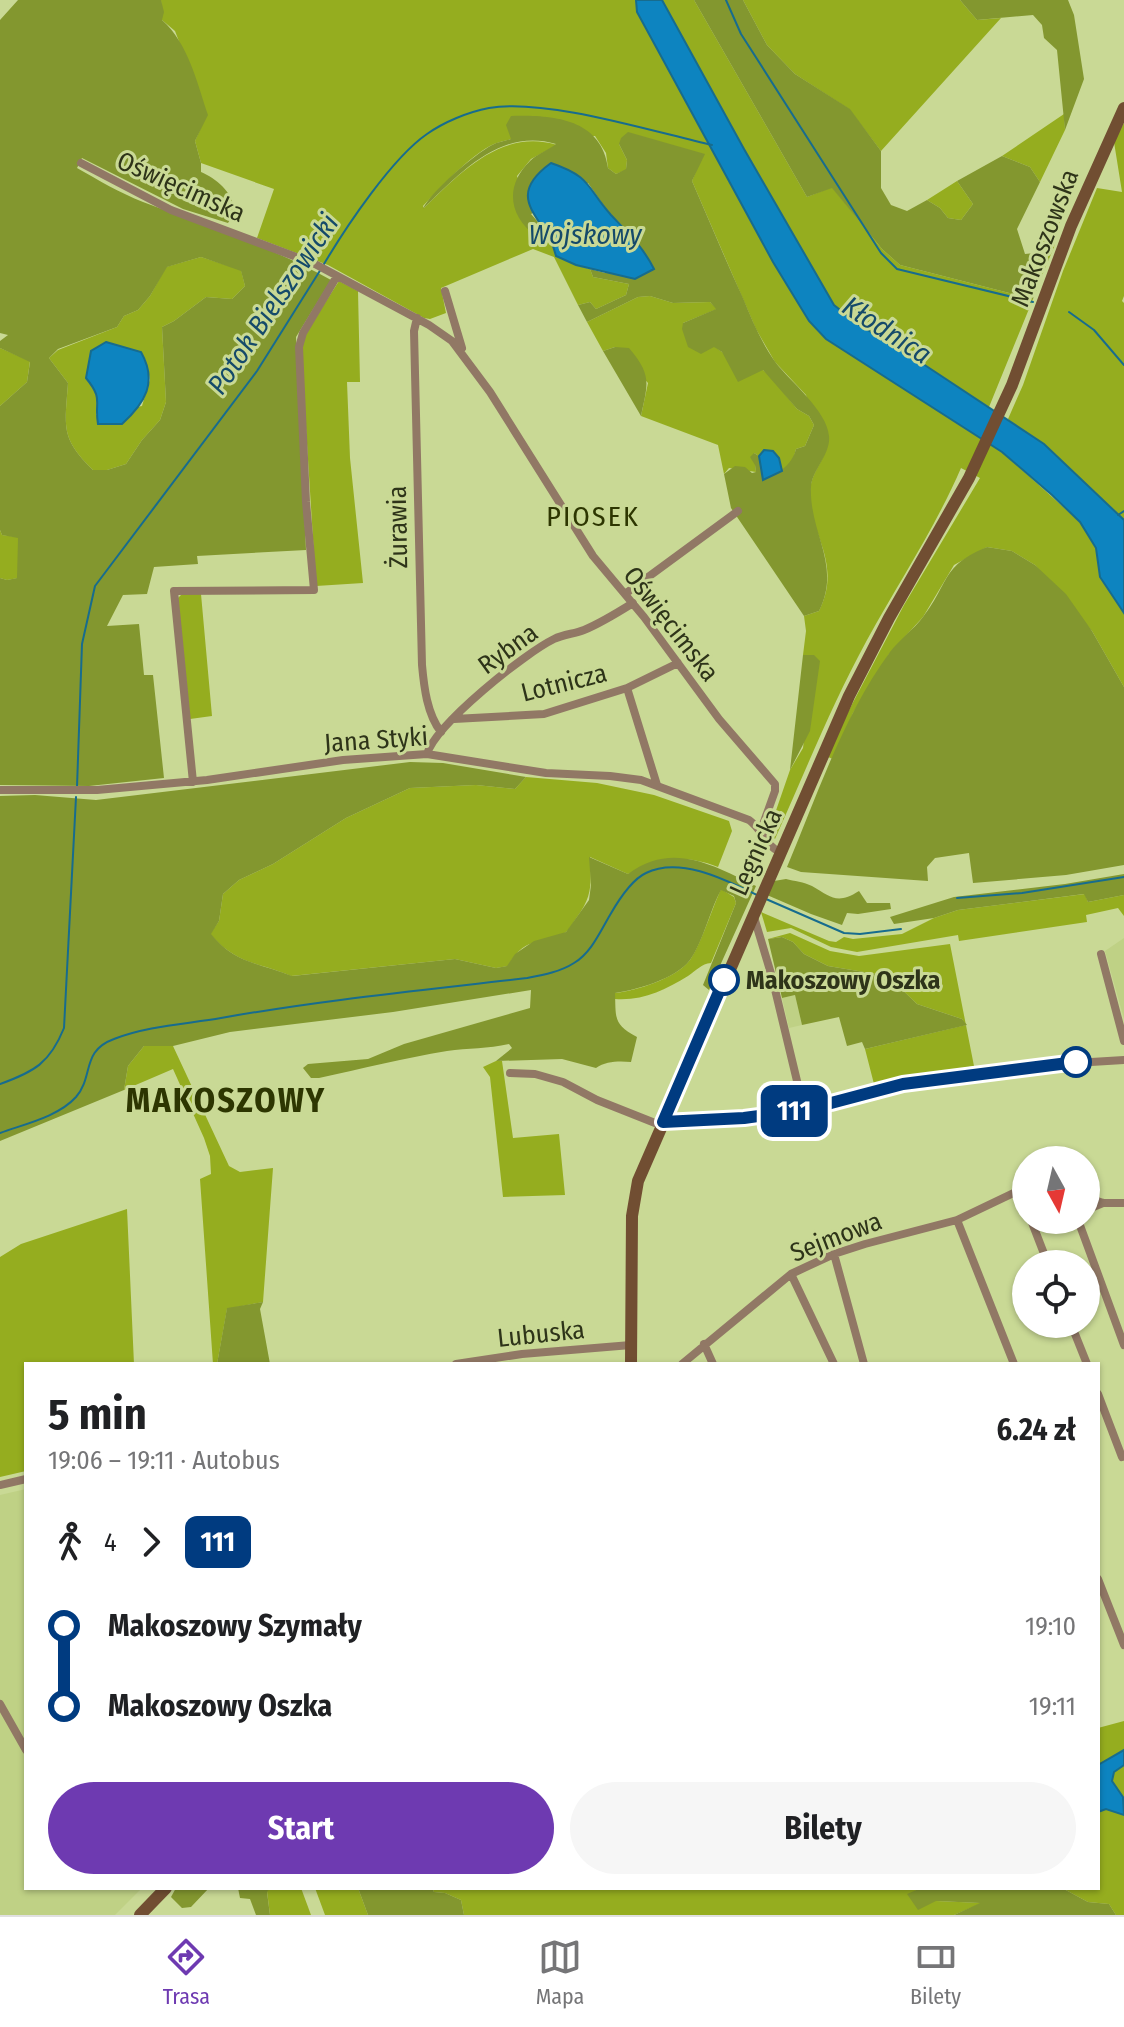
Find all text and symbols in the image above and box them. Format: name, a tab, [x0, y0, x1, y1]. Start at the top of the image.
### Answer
street label: Oświęcimska	[112, 145, 250, 229]
street label: Makoszowska	[1005, 165, 1085, 311]
water label: Potok Bielszowicki	[201, 208, 345, 400]
water label: Wojskowy	[528, 218, 643, 251]
water label: Kłodnica	[836, 289, 938, 371]
street label: Żurawia	[382, 485, 414, 569]
district label: PIOSEK	[546, 500, 640, 533]
street label: Oświęcimska	[617, 561, 725, 687]
street label: Rybna	[472, 617, 544, 681]
street label: Lotnicza	[518, 657, 610, 709]
street label: Jana Styki	[323, 721, 429, 759]
street label: Legnicka	[723, 804, 789, 900]
marker: Makoszowy Oszka	[709, 965, 739, 995]
place label: Makoszowy Oszka	[746, 965, 940, 996]
unlabelled marker	[1061, 1047, 1091, 1077]
district label: MAKOSZOWY	[126, 1080, 326, 1121]
line badge: 111	[748, 1085, 840, 1137]
text: 111	[777, 1094, 811, 1127]
north arrow	[1012, 1146, 1100, 1234]
map controls	[1012, 1146, 1100, 1338]
street label: Sejmowa	[786, 1205, 886, 1269]
button: locate	[1012, 1250, 1100, 1338]
street label: Lubuska	[496, 1314, 586, 1354]
text: 5 min	[48, 1388, 147, 1441]
text: 6.24 zł	[996, 1412, 1076, 1448]
text: 19:06 – 19:11 · Autobus	[48, 1445, 280, 1476]
icon: walk	[48, 1520, 92, 1564]
icon: forward	[129, 1520, 173, 1564]
text: 111	[201, 1525, 235, 1558]
text: 4	[104, 1527, 117, 1558]
text: Makoszowy Szymały	[108, 1608, 362, 1644]
text: 19:10	[1025, 1611, 1076, 1642]
text: Makoszowy Oszka	[108, 1688, 332, 1724]
text: 19:11	[1029, 1691, 1076, 1722]
button: Start	[48, 1782, 554, 1874]
button: Bilety	[570, 1782, 1076, 1874]
tab: Trasa	[163, 1935, 210, 2010]
tab: Mapa	[536, 1935, 584, 2010]
tab: Bilety	[910, 1935, 961, 2010]

